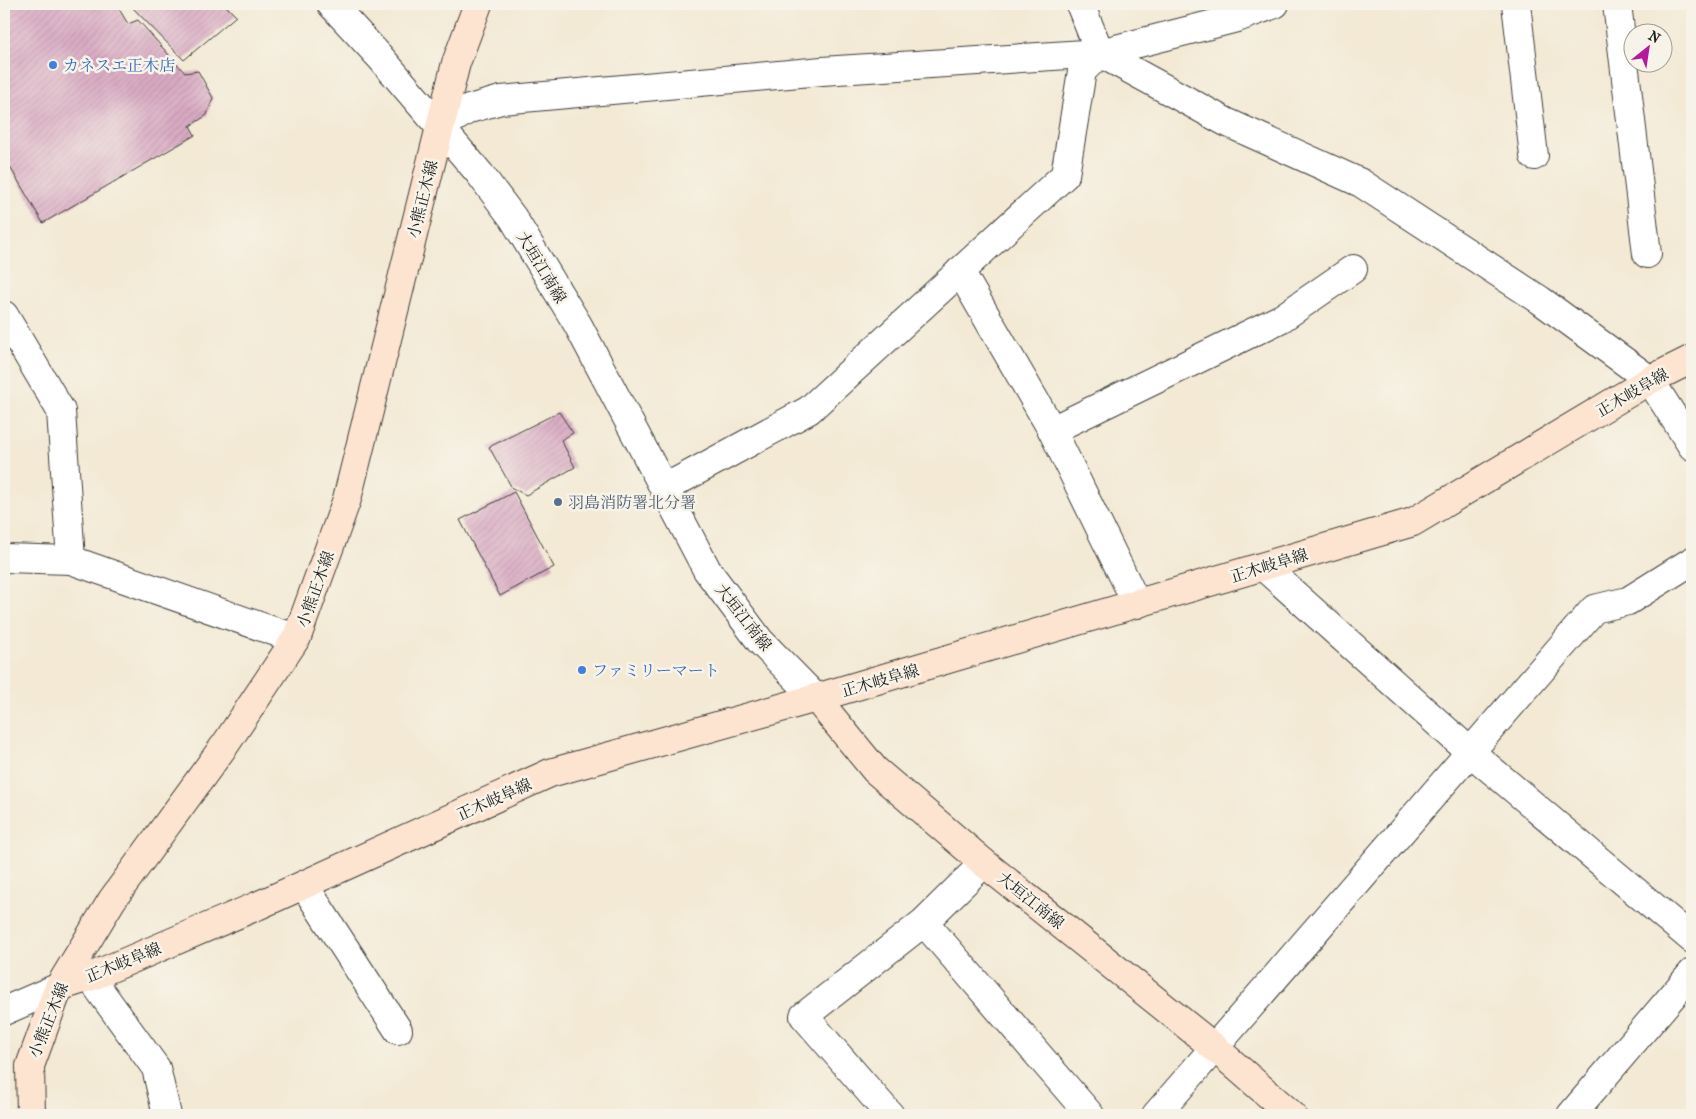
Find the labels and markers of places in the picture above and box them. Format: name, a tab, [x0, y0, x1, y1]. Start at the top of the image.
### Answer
place label: カネスエ正木店	[63, 56, 175, 75]
marker: カネスエ正木店	[47, 59, 59, 71]
place label: 羽島消防署北分署	[568, 493, 696, 512]
marker: 羽島消防署北分署	[552, 496, 564, 508]
place label: ファミリーマート	[592, 661, 720, 680]
marker: ファミリーマート	[576, 664, 588, 676]

